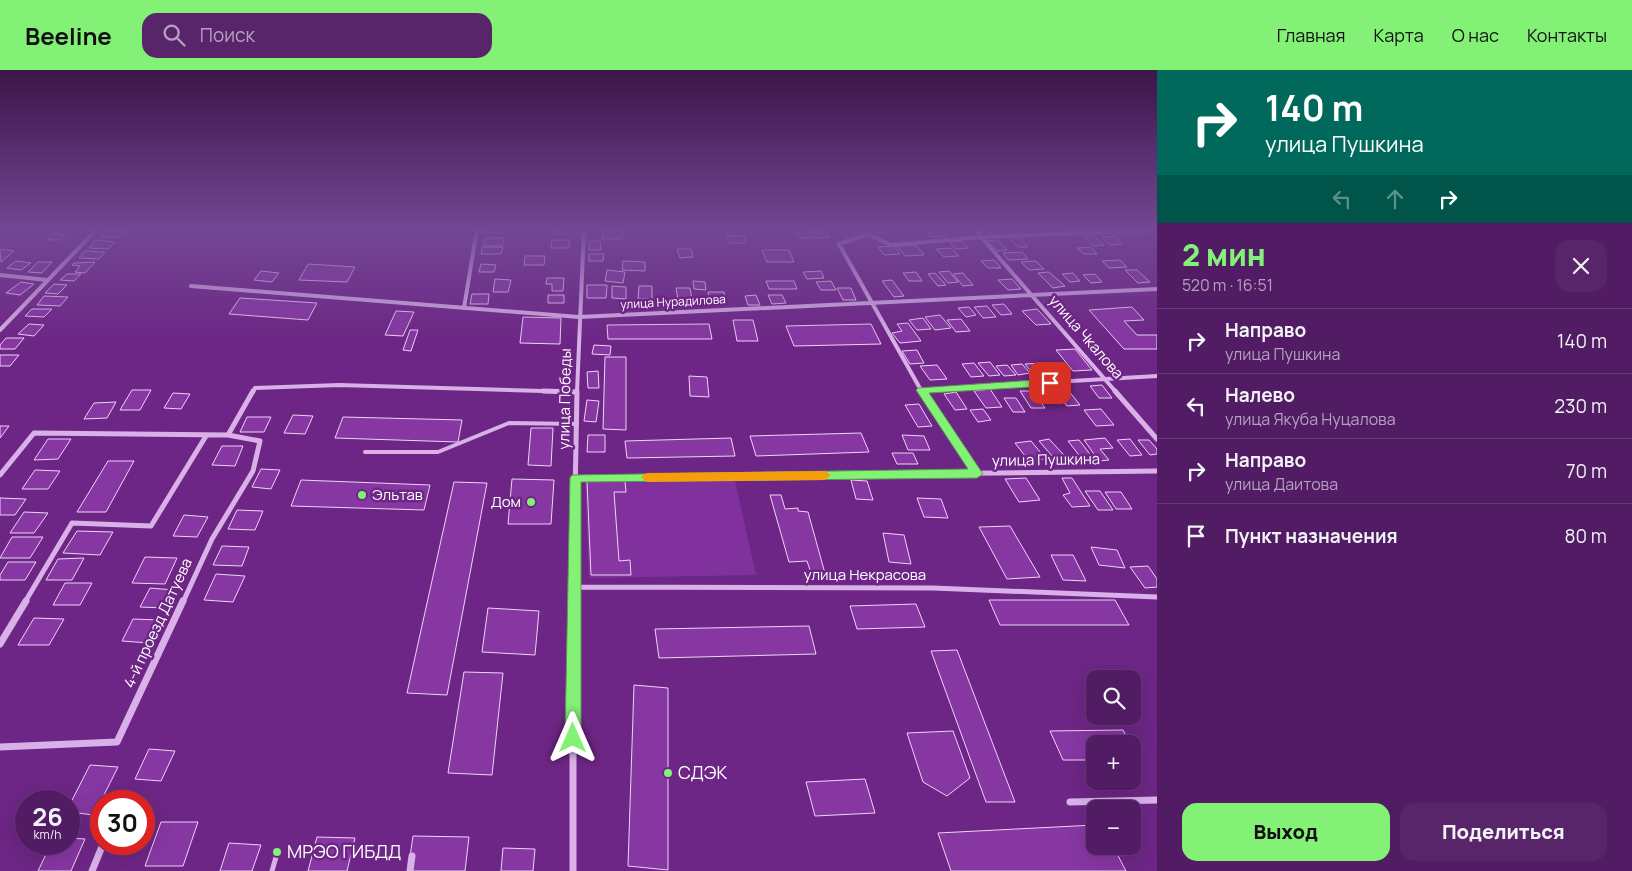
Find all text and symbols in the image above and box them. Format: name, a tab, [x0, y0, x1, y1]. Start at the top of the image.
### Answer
search box	[142, 13, 492, 58]
text: Beeline	[25, 19, 112, 52]
icon: search	[160, 21, 188, 49]
text: Поиск	[200, 22, 255, 48]
text: Главная	[1277, 23, 1346, 47]
text: Карта	[1374, 23, 1424, 47]
text: О нас	[1452, 23, 1499, 47]
text: Контакты	[1527, 23, 1607, 47]
text: 140 m	[1265, 84, 1363, 132]
icon: right	[1182, 90, 1247, 155]
text: улица Пушкина	[1265, 129, 1424, 159]
icon: left	[1328, 185, 1356, 213]
icon: ahead	[1381, 185, 1409, 213]
icon: right	[1434, 185, 1462, 213]
text: 2 мин	[1182, 234, 1266, 275]
button: close	[1555, 240, 1607, 292]
text: 520 m · 16:51	[1182, 274, 1273, 296]
street label: улица Нурадилова	[620, 290, 726, 313]
street label: улица Чкалова	[1044, 290, 1129, 383]
text: Направо	[1225, 317, 1306, 343]
icon: right	[1182, 327, 1210, 355]
text: 140 m	[1557, 328, 1607, 354]
text: улица Пушкина	[1225, 343, 1340, 365]
street label: улица Победы	[553, 348, 576, 450]
pin	[1029, 362, 1071, 404]
icon: arrive	[1036, 369, 1064, 397]
text: Налево	[1225, 382, 1295, 408]
icon: left	[1182, 392, 1210, 420]
text: 230 m	[1554, 393, 1607, 419]
text: улица Якуба Нуцалова	[1225, 408, 1396, 430]
text: Направо	[1225, 447, 1306, 473]
street label: улица Пушкина	[992, 448, 1100, 471]
icon: right	[1182, 457, 1210, 485]
text: 70 m	[1566, 458, 1607, 484]
text: улица Даитова	[1225, 473, 1338, 495]
place label: Эльтав	[372, 484, 423, 505]
marker: Эльтав	[356, 489, 368, 501]
place label: Дом	[491, 491, 521, 512]
marker: Дом	[525, 496, 537, 508]
icon: arrive	[1182, 522, 1210, 550]
text: Пункт назначения	[1225, 523, 1398, 549]
text: 80 m	[1564, 523, 1607, 549]
street label: 4-й проезд Датуева	[118, 554, 197, 691]
street label: улица Некрасова	[804, 564, 926, 585]
map controls	[1086, 670, 1141, 855]
button: search	[1086, 670, 1141, 725]
position arrow	[546, 711, 598, 763]
button: +	[1086, 735, 1141, 790]
place label: СДЭК	[678, 760, 727, 784]
marker: СДЭК	[662, 767, 674, 779]
speed limit sign: 30	[90, 790, 155, 855]
text: 26	[32, 799, 63, 834]
button: −	[1086, 800, 1141, 855]
button: Выход	[1182, 803, 1390, 861]
button: Поделиться	[1400, 803, 1607, 861]
text: km/h	[34, 826, 61, 843]
place label: МРЭО ГИБДД	[287, 839, 401, 863]
marker: МРЭО ГИБДД	[271, 846, 283, 858]

